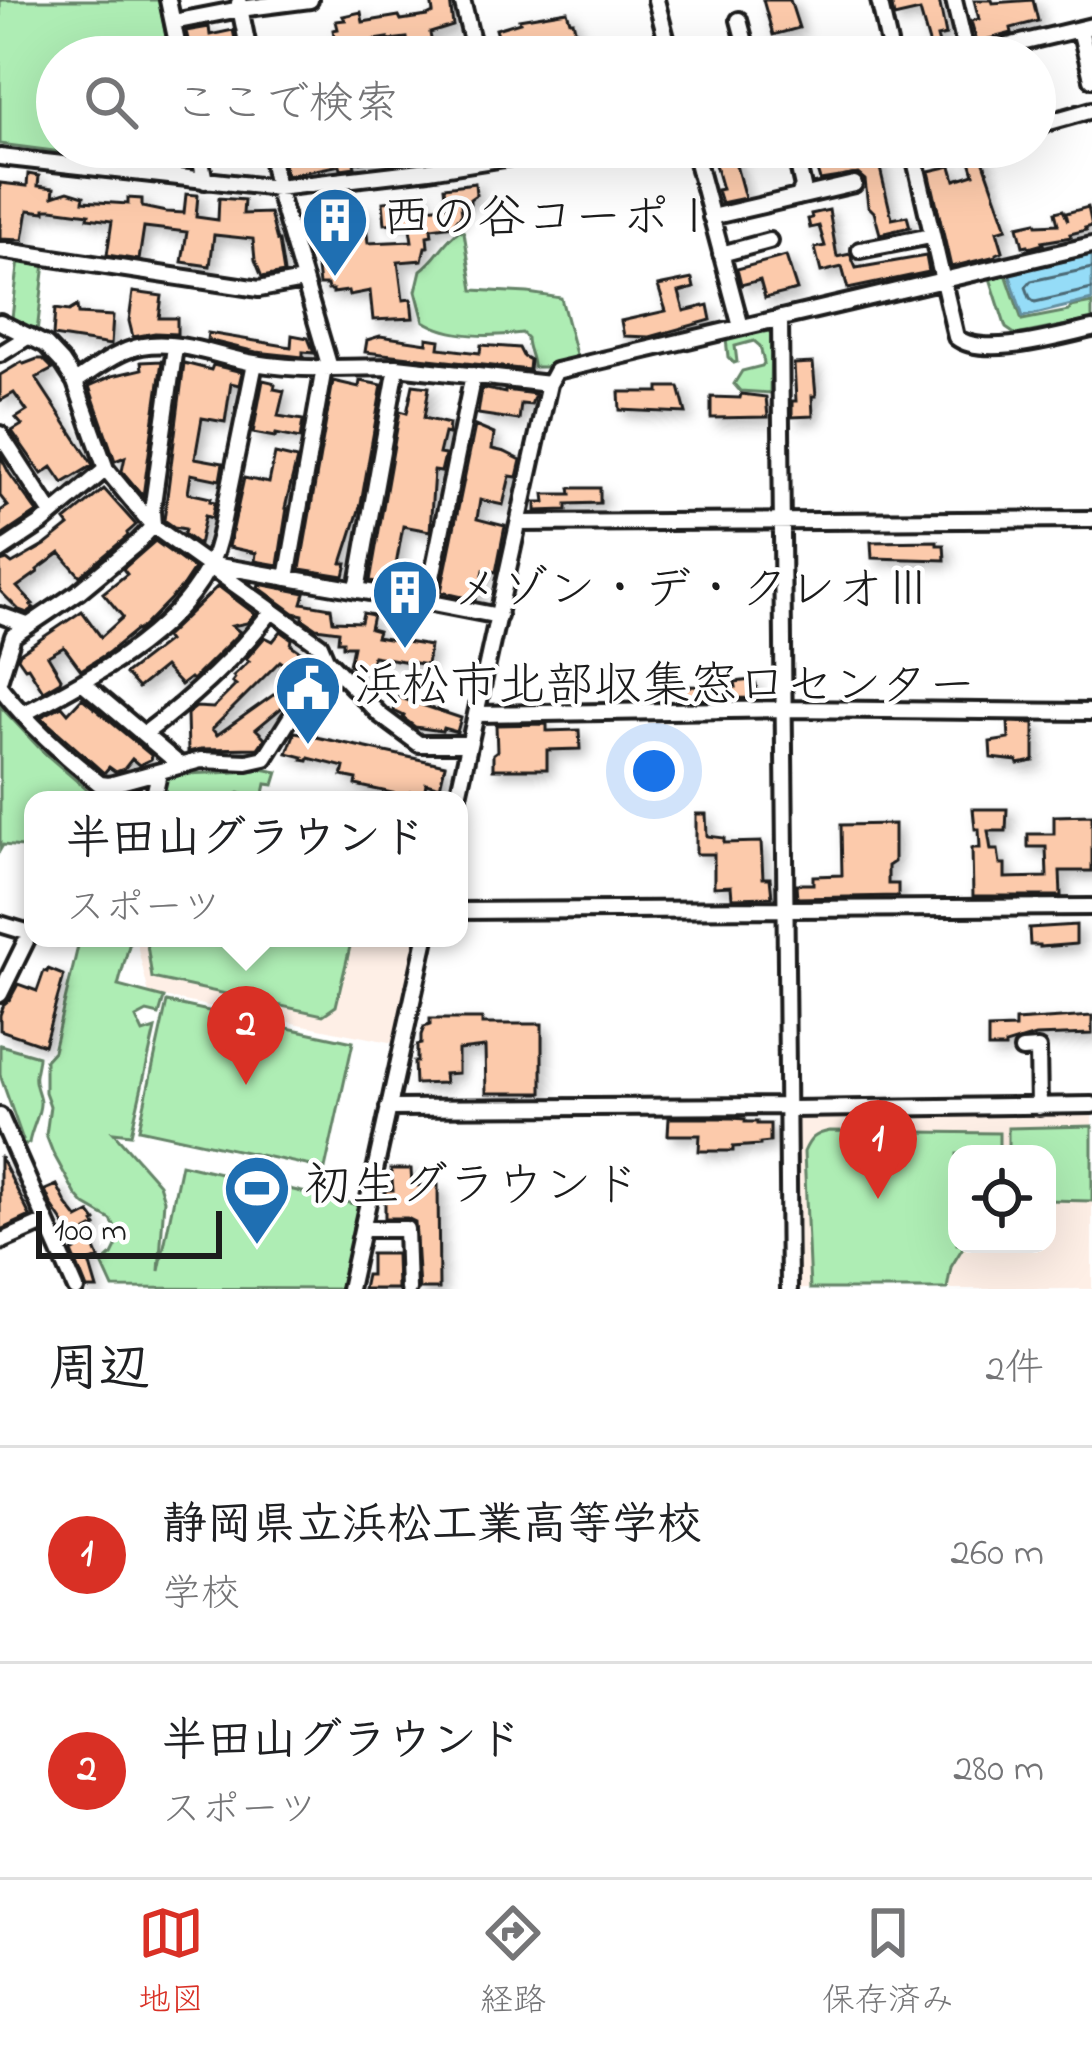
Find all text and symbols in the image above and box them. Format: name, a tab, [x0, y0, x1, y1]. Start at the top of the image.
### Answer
search box	[36, 36, 1056, 168]
icon: search	[78, 69, 144, 135]
text: ここで検索	[174, 73, 399, 139]
building icon: 西の谷コーポⅠ	[300, 185, 370, 279]
place label: 西の谷コーポⅠ	[382, 185, 718, 255]
building icon: メゾン・デ・クレオⅢ	[370, 557, 440, 651]
place label: メゾン・デ・クレオⅢ	[452, 557, 932, 627]
public building icon: 浜松市北部収集窓口センター	[273, 653, 343, 747]
place label: 浜松市北部収集窓口センター	[354, 653, 976, 723]
your location	[624, 741, 684, 801]
popup	[24, 791, 468, 947]
text: 半田山グラウンド	[66, 808, 426, 874]
text: スポーツ	[66, 881, 221, 938]
pin: 2	[207, 986, 285, 1085]
pin: 1	[839, 1100, 917, 1199]
map controls	[948, 1145, 1056, 1253]
button: locate	[948, 1145, 1056, 1253]
sports icon: 初生グラウンド	[222, 1153, 292, 1247]
place label: 初生グラウンド	[304, 1153, 640, 1223]
scale bar	[36, 1205, 222, 1258]
text: 100 m	[54, 1208, 127, 1256]
text: 周辺	[48, 1334, 150, 1409]
text: 2件	[986, 1342, 1044, 1399]
text: 静岡県立浜松工業高等学校	[162, 1494, 702, 1560]
text: 1	[81, 1526, 93, 1583]
text: 260 m	[951, 1526, 1044, 1583]
text: 学校	[162, 1567, 240, 1624]
text: 半田山グラウンド	[162, 1710, 522, 1776]
text: 2	[77, 1742, 97, 1799]
text: 280 m	[953, 1742, 1044, 1799]
text: スポーツ	[162, 1783, 317, 1840]
tab: 地図	[138, 1900, 204, 2026]
tab: 経路	[480, 1900, 546, 2026]
tab: 保存済み	[822, 1900, 954, 2026]

